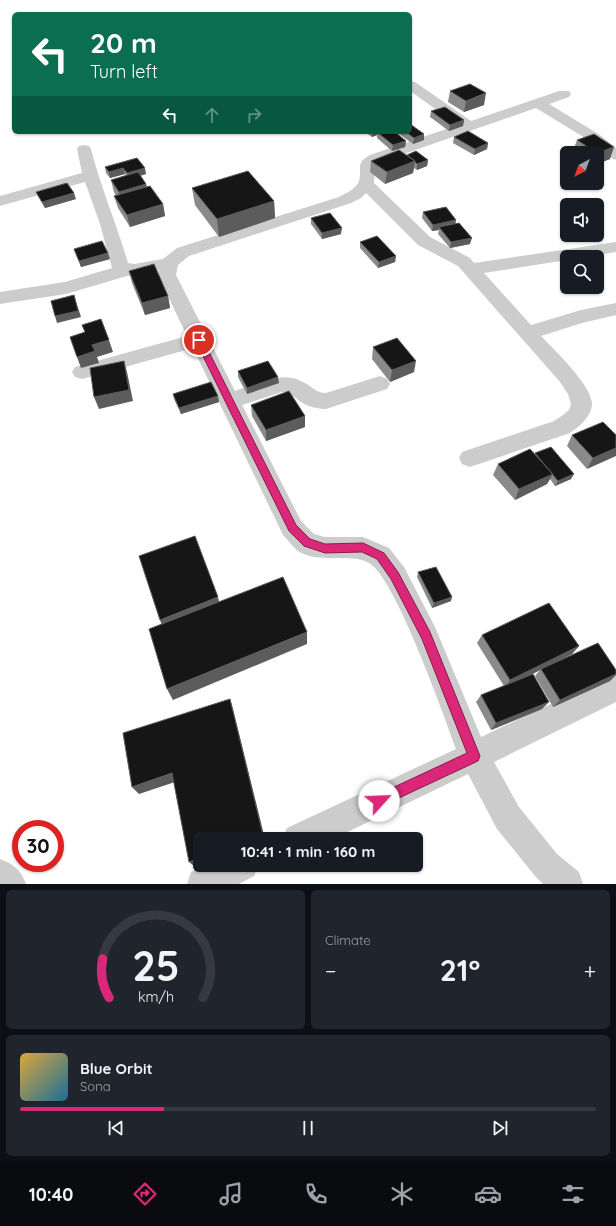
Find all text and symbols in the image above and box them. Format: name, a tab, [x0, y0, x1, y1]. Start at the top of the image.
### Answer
text: 20 m	[90, 25, 157, 60]
icon: left	[24, 28, 76, 80]
text: Turn left	[90, 60, 158, 83]
icon: left	[159, 104, 181, 126]
icon: ahead	[201, 104, 223, 126]
icon: right	[243, 104, 265, 126]
north arrow	[560, 146, 604, 190]
map controls	[560, 146, 604, 294]
button: sound	[560, 198, 604, 242]
button: search	[560, 250, 604, 294]
pin	[182, 323, 216, 357]
icon: arrive	[188, 329, 210, 351]
position arrow	[358, 780, 400, 822]
speed limit sign: 30	[12, 820, 64, 872]
text: 10:41 · 1 min · 160 m	[241, 842, 375, 861]
text: Climate	[325, 932, 371, 948]
text: 25	[132, 938, 179, 990]
text: 21°	[440, 951, 480, 989]
text: −	[325, 957, 336, 985]
text: +	[584, 957, 596, 985]
text: km/h	[137, 987, 174, 1005]
text: Blue Orbit	[80, 1059, 153, 1078]
text: Sona	[80, 1078, 111, 1094]
icon: previous	[105, 1117, 127, 1139]
icon: pause	[297, 1117, 319, 1139]
icon: next	[489, 1117, 511, 1139]
icon: directions	[131, 1180, 159, 1208]
icon: music	[217, 1180, 245, 1208]
icon: phone	[302, 1180, 330, 1208]
icon: climate	[388, 1180, 416, 1208]
icon: car	[474, 1180, 502, 1208]
icon: filters	[559, 1180, 587, 1208]
text: 10:40	[29, 1183, 73, 1206]

